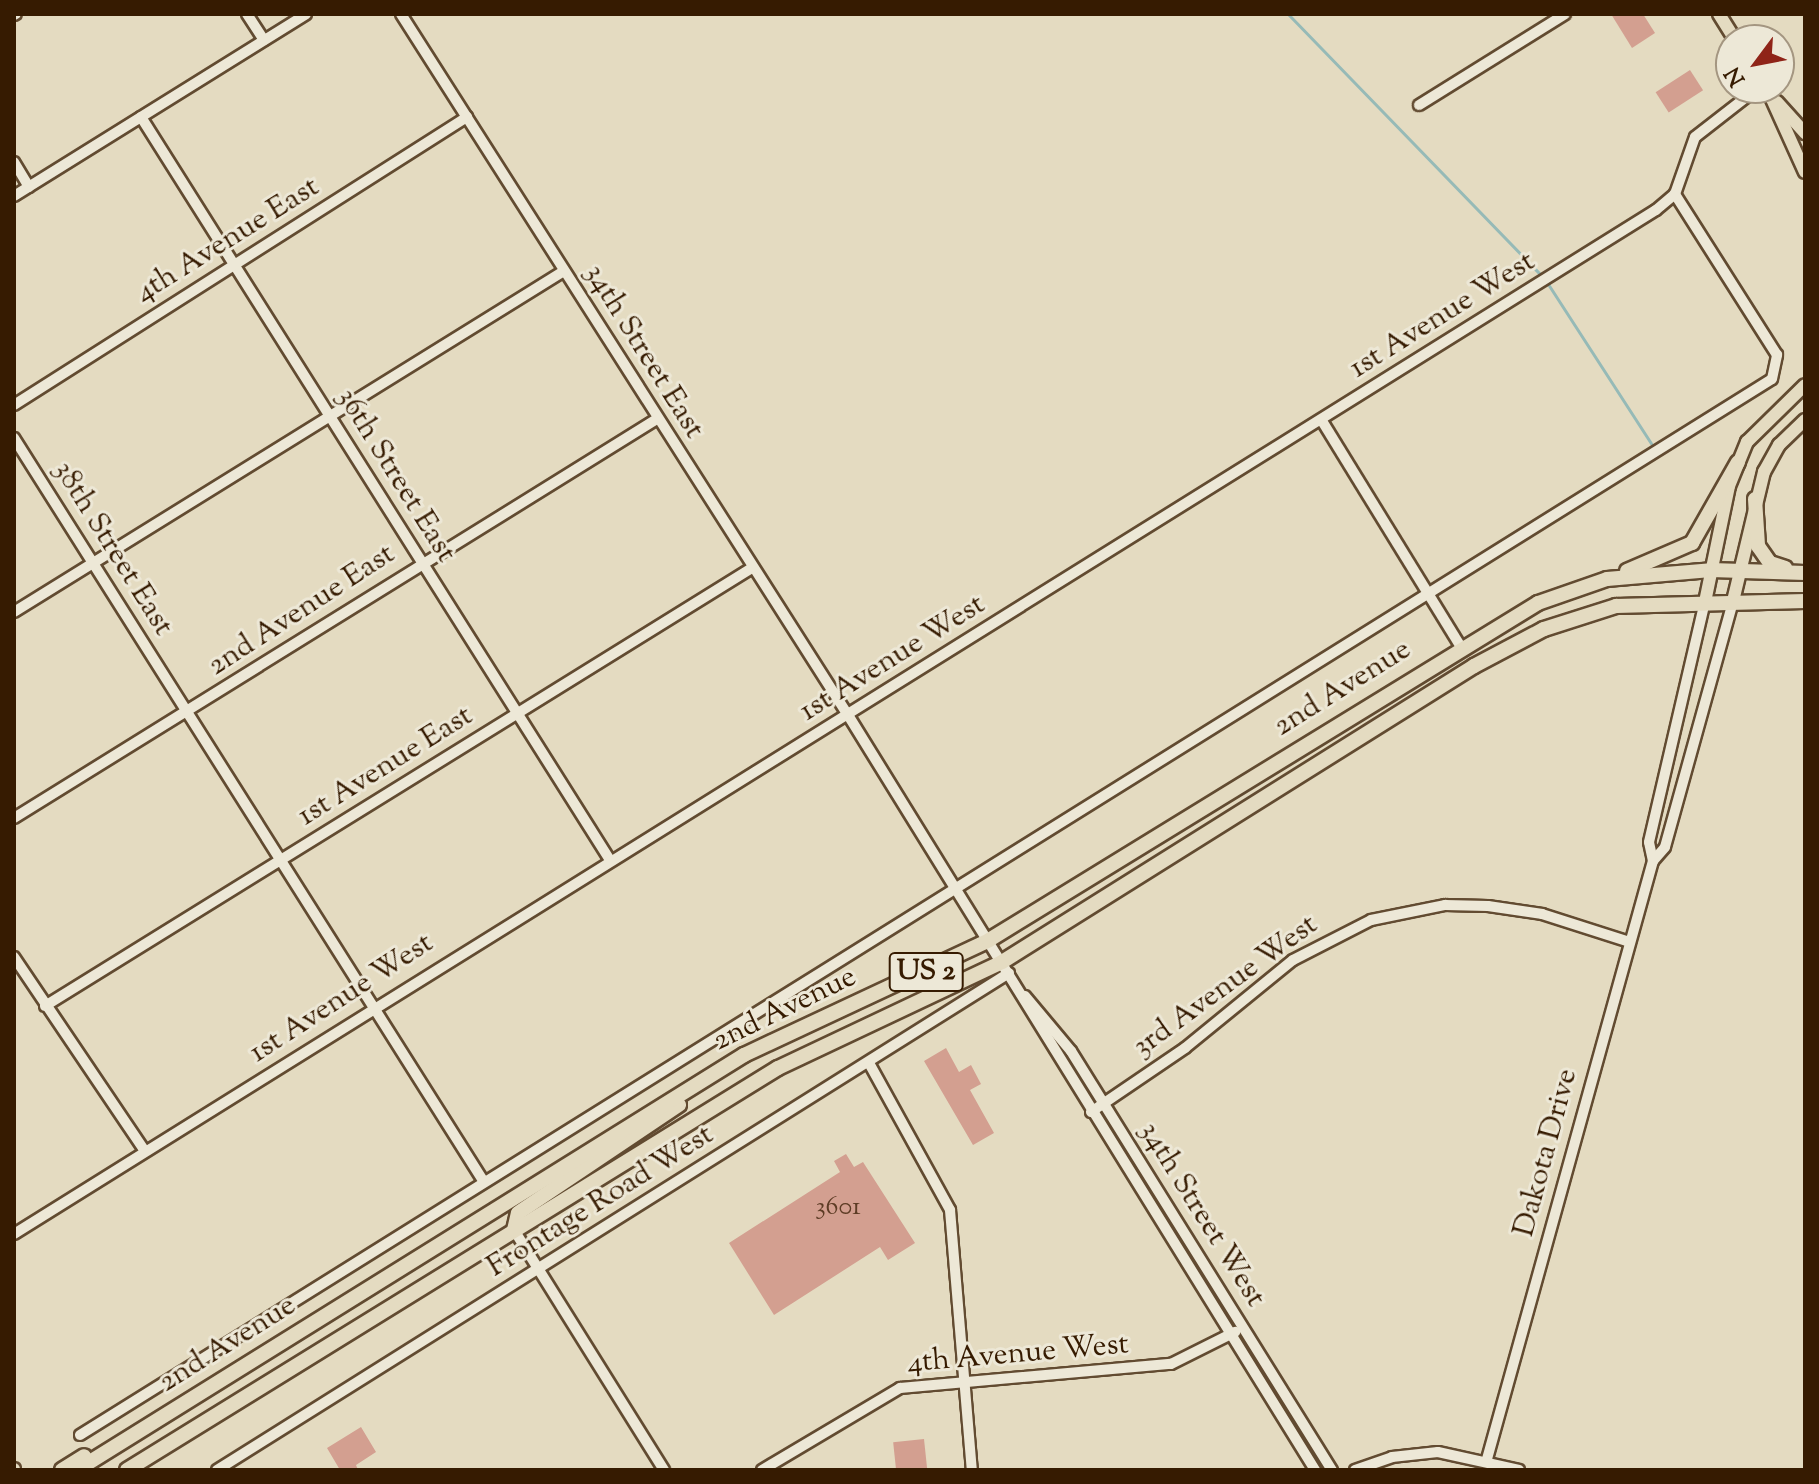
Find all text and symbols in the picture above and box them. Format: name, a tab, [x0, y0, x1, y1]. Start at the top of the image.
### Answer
north arrow	[1715, 24, 1795, 104]
text: N	[1718, 60, 1755, 92]
street label: 4th Avenue East	[130, 170, 326, 312]
street label: 1st Avenue West	[1344, 245, 1542, 387]
street label: 34th Street East	[575, 258, 711, 446]
street label: 36th Street East	[327, 382, 463, 570]
street label: 38th Street East	[44, 455, 180, 643]
street label: 2nd Avenue East	[202, 537, 402, 685]
street label: 1st Avenue West	[794, 588, 992, 730]
street label: 2nd Avenue	[1268, 633, 1418, 745]
street label: 1st Avenue East	[292, 699, 480, 835]
street label: 3rd Avenue West	[1127, 908, 1325, 1066]
street label: 1st Avenue West	[243, 926, 441, 1072]
road number: US 2	[888, 948, 964, 996]
street label: 2nd Avenue	[707, 960, 863, 1060]
street label: Dakota Drive	[1507, 1065, 1587, 1241]
street label: 34th Street West	[1130, 1116, 1272, 1314]
street label: Frontage Road West	[481, 1118, 721, 1286]
house number: 3601	[815, 1192, 861, 1224]
street label: 2nd Avenue	[153, 1289, 303, 1401]
street label: 4th Avenue West	[906, 1327, 1130, 1383]

